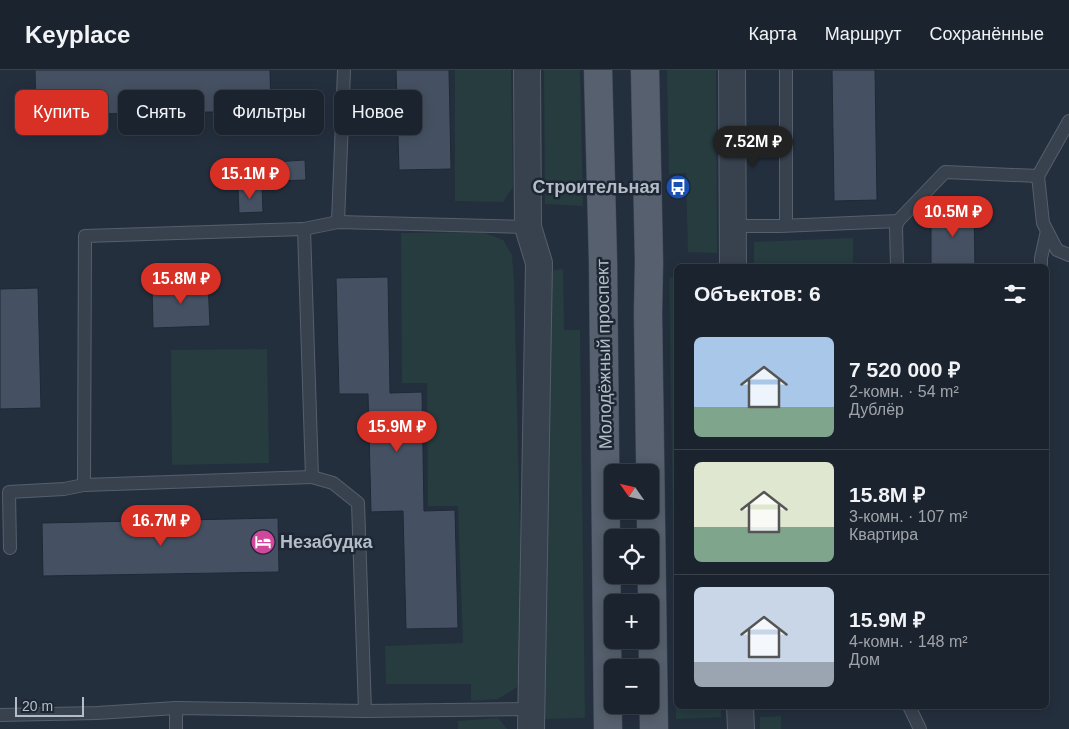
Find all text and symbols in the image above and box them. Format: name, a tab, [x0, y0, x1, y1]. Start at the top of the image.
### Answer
text: Keyplace	[25, 21, 130, 48]
text: Карта	[749, 24, 797, 44]
text: Маршрут	[825, 24, 901, 44]
text: Сохранённые	[929, 24, 1044, 44]
chip: Купить	[15, 90, 108, 135]
chip: Снять	[118, 90, 204, 135]
chip: Фильтры	[214, 90, 324, 135]
chip: Новое	[334, 90, 422, 135]
pin: 7.52M ₽	[707, 126, 799, 168]
text: 7.52M ₽	[724, 133, 782, 150]
pin: 15.1M ₽	[204, 158, 296, 200]
text: 15.1M ₽	[221, 165, 279, 182]
bus stop icon: Строительная	[665, 174, 691, 200]
place label: Строительная	[532, 177, 660, 197]
pin: 10.5M ₽	[907, 196, 999, 238]
text: 10.5M ₽	[924, 203, 982, 220]
street label: Молодёжный проспект	[592, 259, 616, 449]
pin: 15.8M ₽	[135, 262, 227, 305]
text: 15.8M ₽	[152, 270, 210, 287]
icon: filters	[1001, 280, 1029, 308]
text: Объектов: 6	[694, 282, 821, 305]
icon: home	[734, 357, 794, 417]
text: 7 520 000 ₽	[849, 358, 960, 381]
text: 2-комн. · 54 m²	[849, 383, 959, 400]
text: Дублёр	[849, 401, 904, 418]
pin: 15.9M ₽	[351, 410, 443, 453]
text: 15.9M ₽	[368, 418, 426, 435]
north arrow	[604, 464, 659, 519]
map controls	[604, 464, 659, 714]
icon: home	[734, 482, 794, 542]
text: 15.8M ₽	[849, 483, 925, 506]
pin: 16.7M ₽	[115, 504, 207, 547]
text: 3-комн. · 107 m²	[849, 508, 968, 525]
text: 16.7M ₽	[132, 512, 190, 529]
text: Квартира	[849, 526, 918, 543]
hotel icon: Незабудка	[250, 529, 276, 555]
button: locate	[604, 529, 659, 584]
place label: Незабудка	[280, 532, 374, 552]
button: +	[604, 594, 659, 649]
icon: home	[734, 607, 794, 667]
text: 15.9M ₽	[849, 608, 925, 631]
text: 4-комн. · 148 m²	[849, 633, 968, 650]
text: Дом	[849, 651, 880, 668]
button: −	[604, 659, 659, 714]
scale bar	[15, 694, 84, 717]
text: 20 m	[22, 698, 53, 714]

